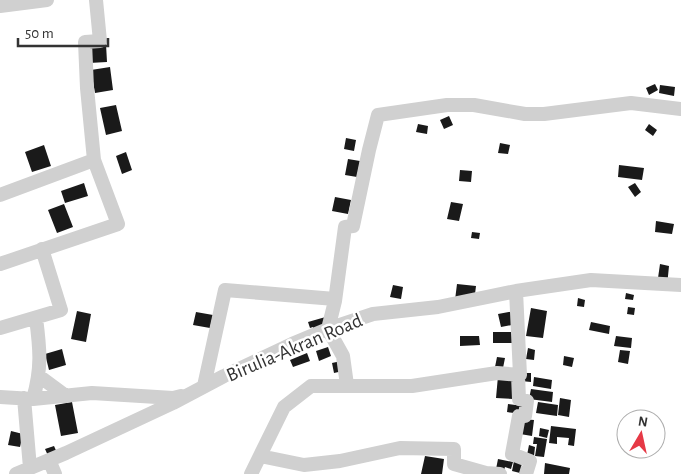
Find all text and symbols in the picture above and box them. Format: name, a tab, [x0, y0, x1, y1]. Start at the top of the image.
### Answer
scale bar	[18, 15, 108, 47]
text: 50 m	[25, 26, 54, 41]
street label: Birulia-Akran Road	[223, 310, 365, 386]
north arrow	[616, 409, 666, 459]
text: N	[637, 414, 649, 430]

